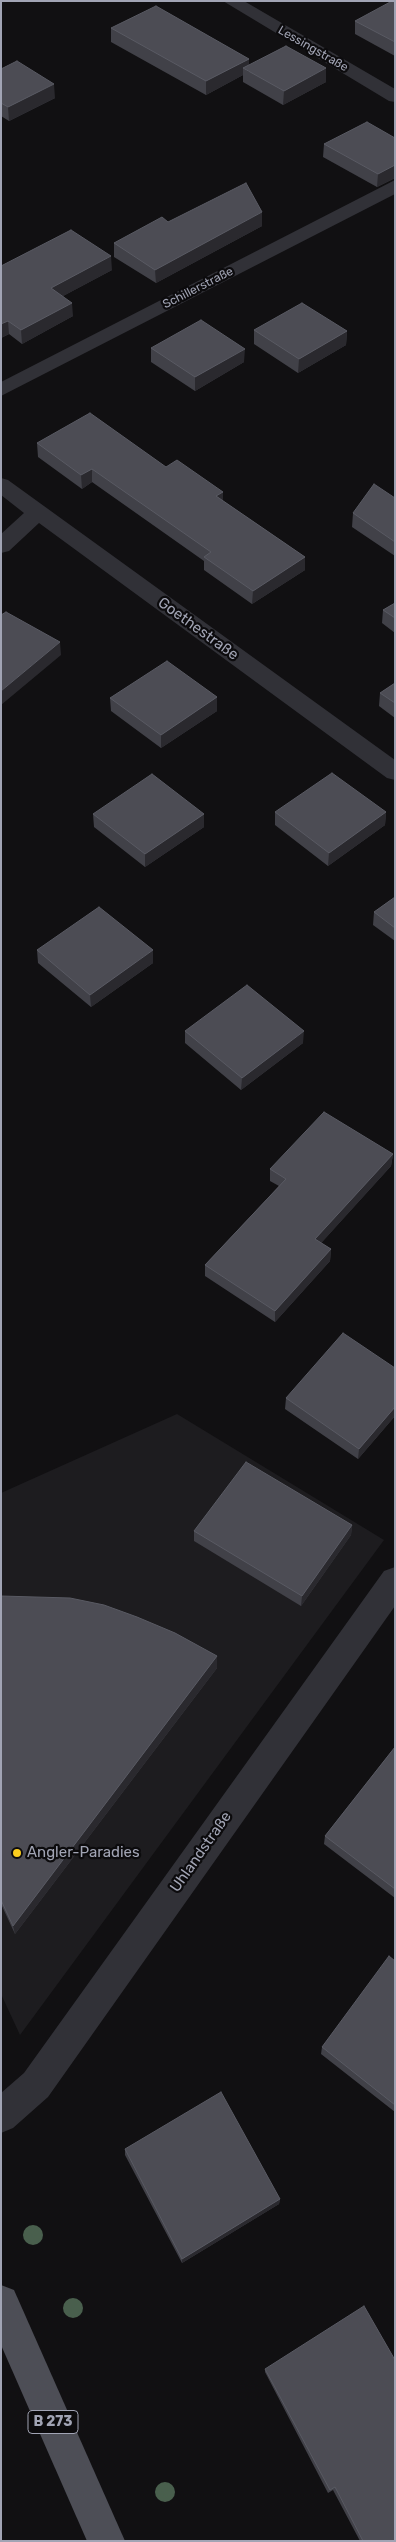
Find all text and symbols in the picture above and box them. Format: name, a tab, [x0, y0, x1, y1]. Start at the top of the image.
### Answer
street label: Lessingstraße	[275, 23, 351, 75]
street label: Schillerstraße	[160, 264, 236, 312]
street label: Goethestraße	[154, 594, 242, 664]
street label: Uhlandstraße	[167, 1808, 235, 1896]
place label: Angler-Paradies	[27, 1844, 140, 1862]
marker: Angler-Paradies	[11, 1847, 23, 1859]
road number: B 273	[28, 2410, 78, 2434]

